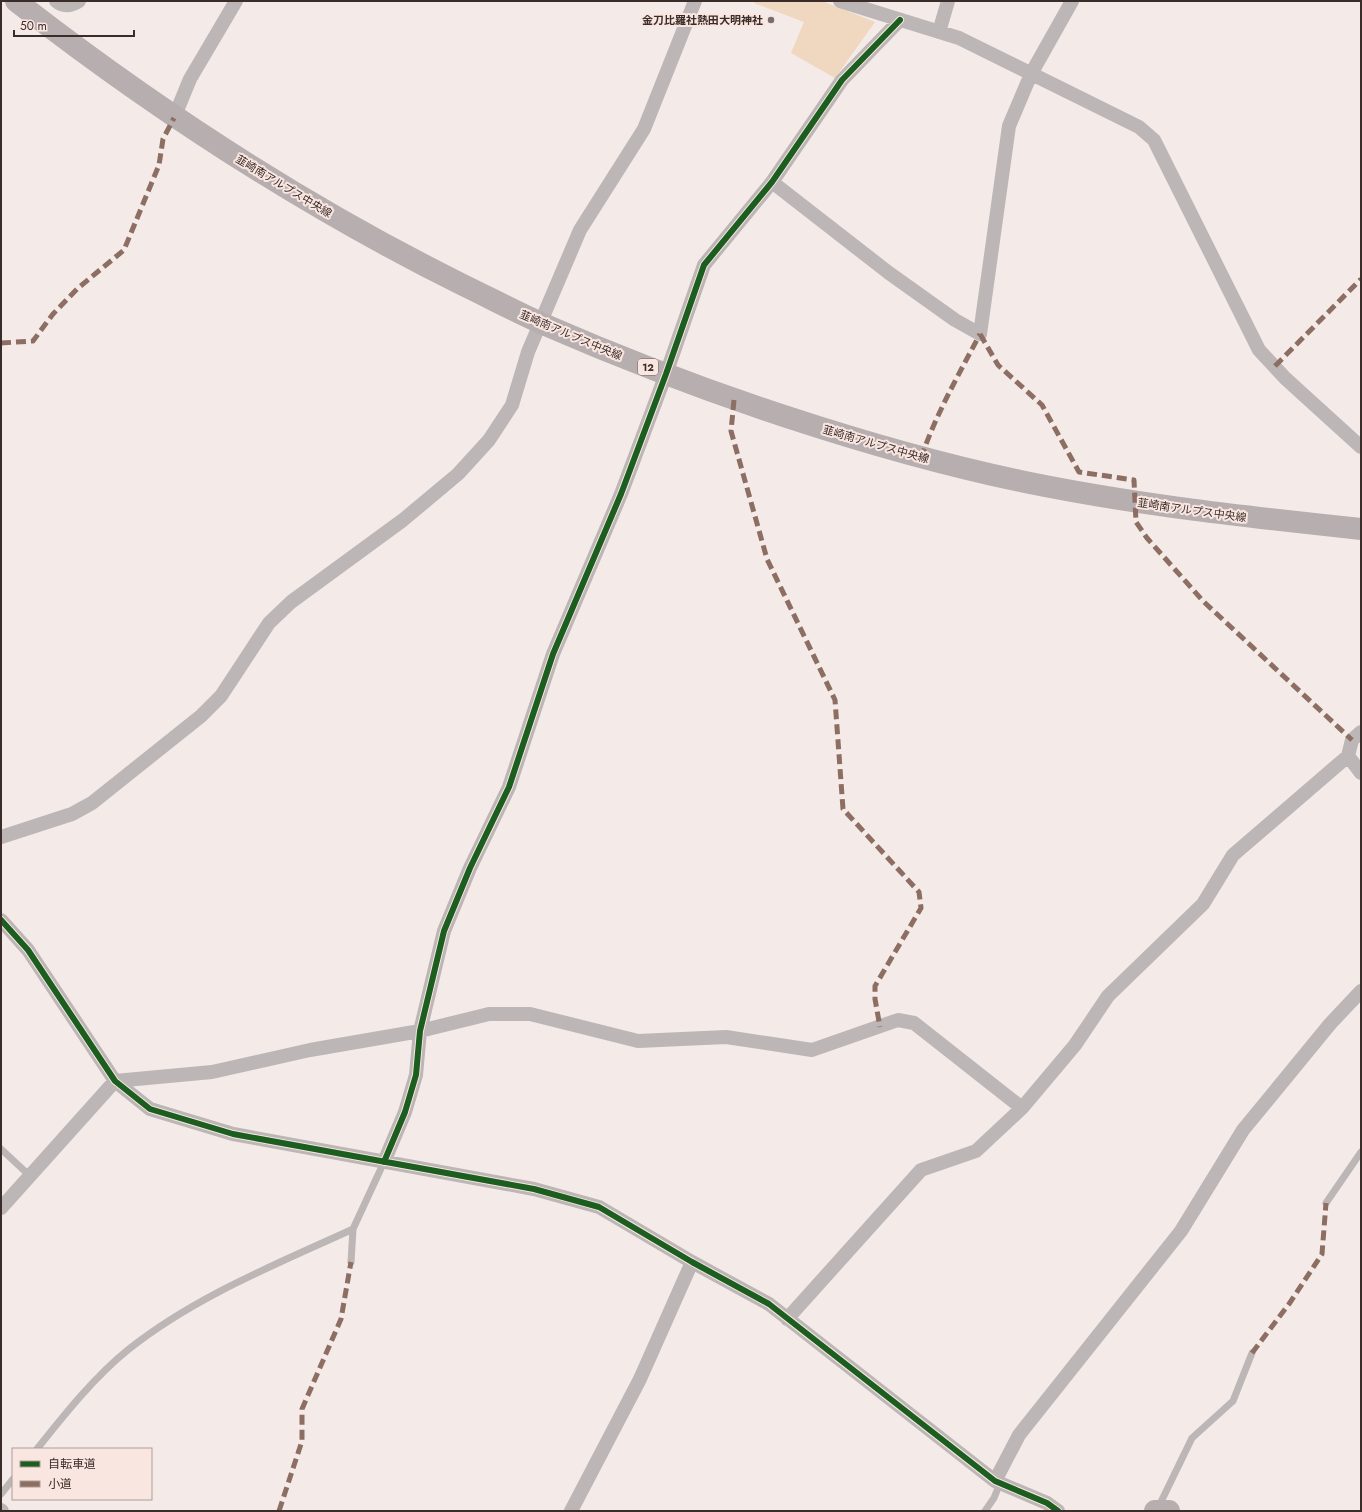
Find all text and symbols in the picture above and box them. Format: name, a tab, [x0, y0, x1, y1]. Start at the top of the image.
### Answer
scale bar	[14, 12, 134, 38]
place label: 金刀比羅社熱田大明神社	[642, 12, 763, 28]
marker: 金刀比羅社熱田大明神社	[766, 15, 776, 25]
text: 50 m	[20, 17, 47, 35]
street label: 韮崎南アルプス中央線	[233, 151, 335, 221]
street label: 韮崎南アルプス中央線	[517, 306, 625, 364]
road number: 12	[638, 359, 658, 375]
street label: 韮崎南アルプス中央線	[821, 421, 931, 467]
street label: 韮崎南アルプス中央線	[1136, 494, 1248, 526]
legend	[12, 1448, 152, 1500]
text: 自転車道	[48, 1455, 96, 1473]
text: 小道	[48, 1475, 72, 1493]

